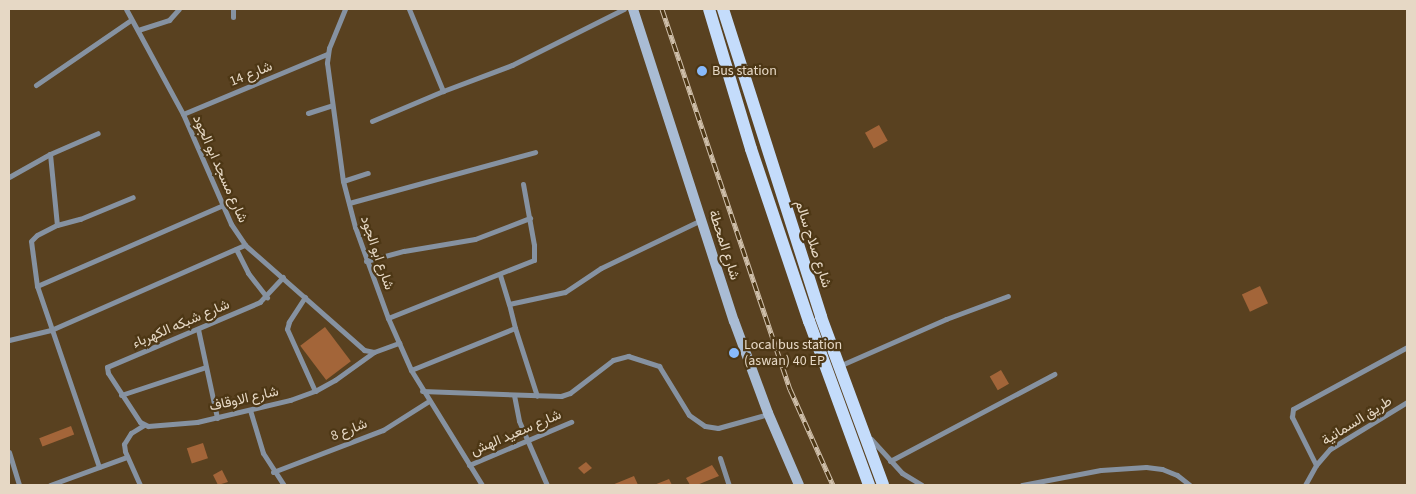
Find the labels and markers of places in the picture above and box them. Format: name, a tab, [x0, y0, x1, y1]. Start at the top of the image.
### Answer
place label: Bus station	[712, 63, 777, 79]
marker: Bus station	[696, 65, 708, 77]
place label: Local bus station (aswan) 40 EP	[744, 337, 842, 370]
marker: Local bus station (aswan) 40 EP	[728, 347, 740, 359]

